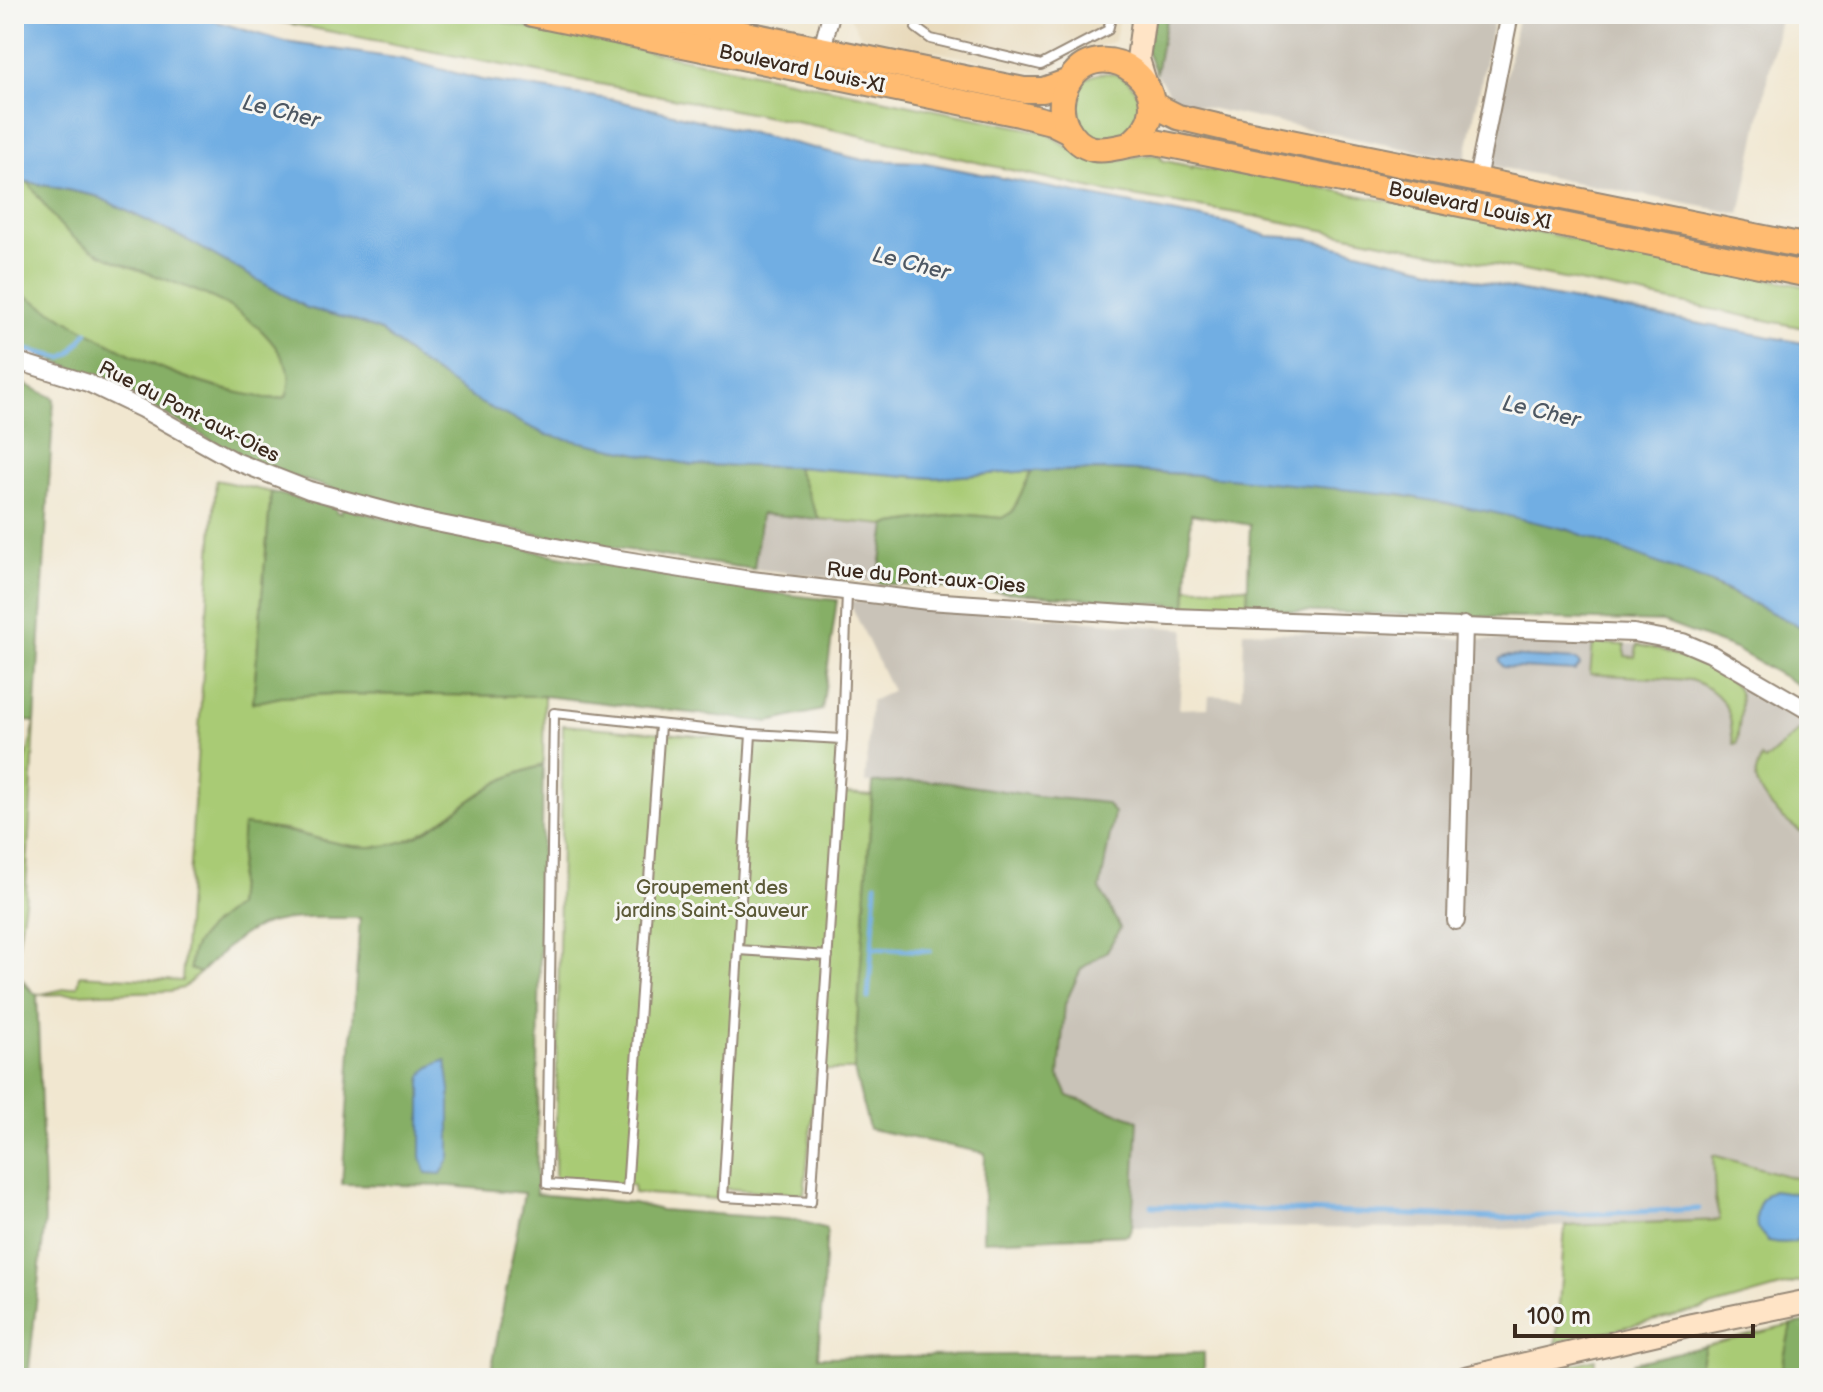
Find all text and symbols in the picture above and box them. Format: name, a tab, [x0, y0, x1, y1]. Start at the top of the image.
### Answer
street label: Boulevard Louis-XI	[717, 40, 887, 98]
water label: Le Cher	[240, 89, 324, 135]
street label: Boulevard Louis XI	[1386, 177, 1554, 235]
water label: Le Cher	[870, 241, 954, 287]
street label: Rue du Pont-aux-Oies	[95, 356, 283, 468]
water label: Le Cher	[1500, 390, 1584, 434]
street label: Rue du Pont-aux-Oies	[826, 557, 1026, 599]
park label: Groupement des jardins Saint-Sauveur	[615, 876, 809, 923]
scale bar	[1515, 1288, 1753, 1338]
text: 100 m	[1527, 1302, 1591, 1331]

